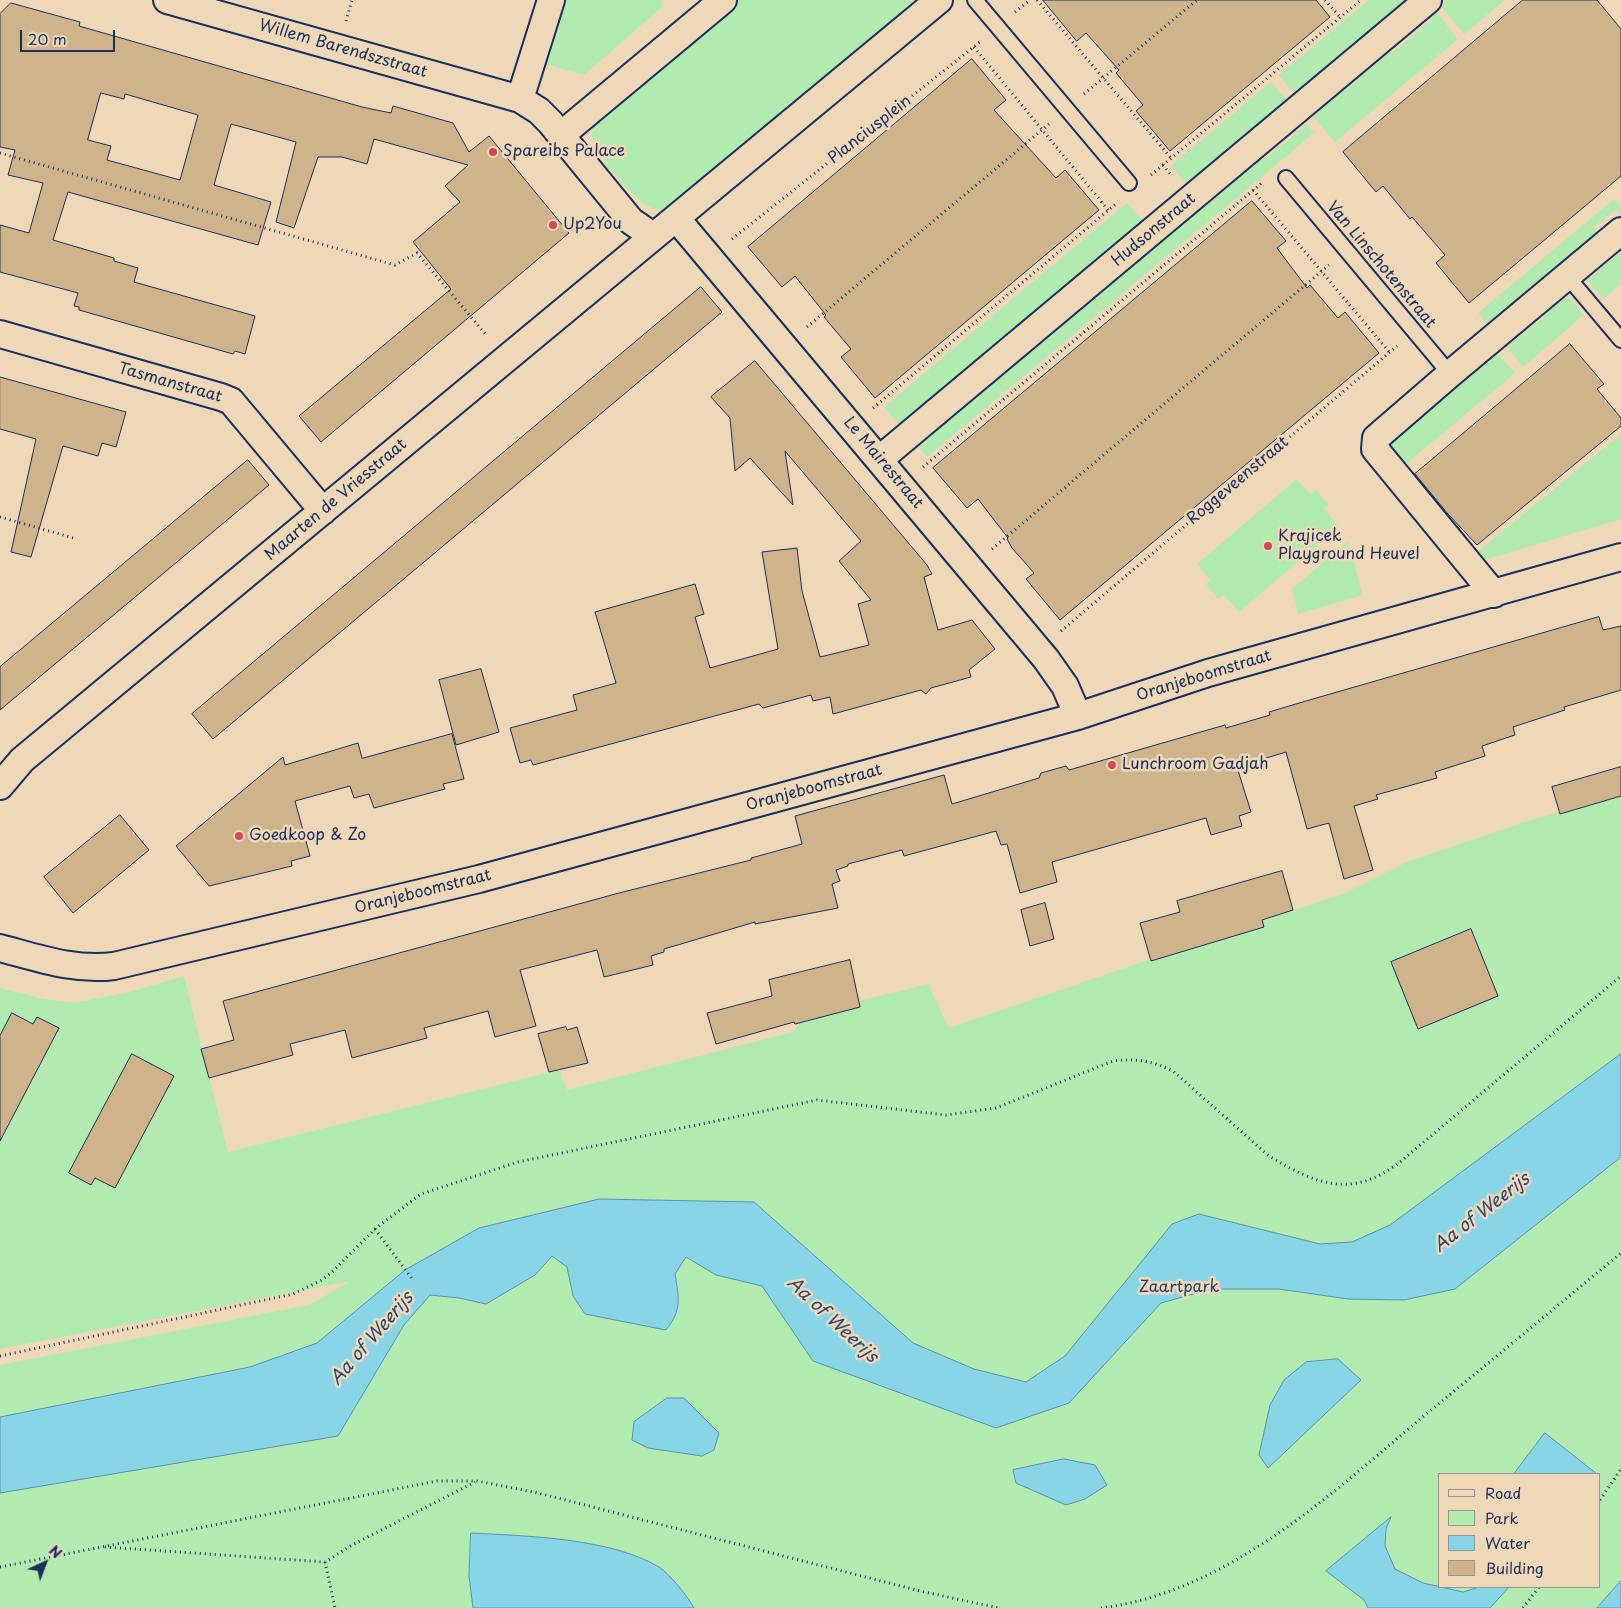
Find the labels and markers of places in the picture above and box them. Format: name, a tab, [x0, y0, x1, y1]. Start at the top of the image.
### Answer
place label: Spareibs Palace	[503, 142, 625, 162]
marker: Spareibs Palace	[487, 146, 499, 158]
place label: Up2You	[563, 215, 622, 235]
marker: Up2You	[547, 219, 559, 231]
place label: Krajicek Playground Heuvel	[1278, 527, 1420, 565]
marker: Krajicek Playground Heuvel	[1262, 540, 1274, 552]
place label: Lunchroom Gadjah	[1122, 755, 1269, 775]
marker: Lunchroom Gadjah	[1106, 759, 1118, 771]
place label: Goedkoop & Zo	[249, 826, 366, 846]
marker: Goedkoop & Zo	[233, 830, 245, 842]

